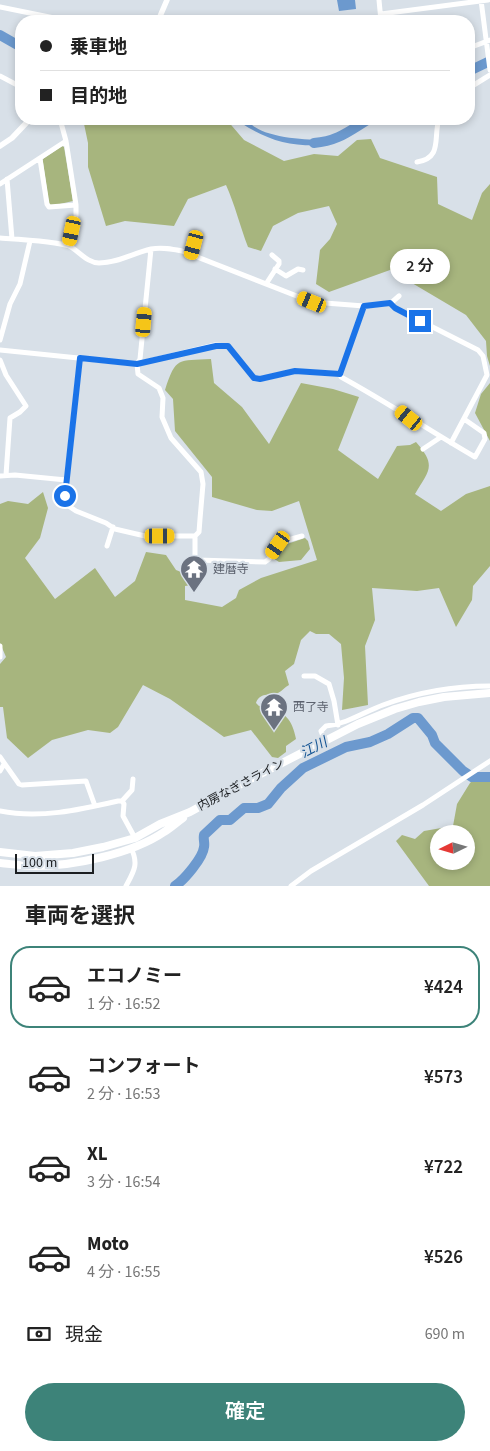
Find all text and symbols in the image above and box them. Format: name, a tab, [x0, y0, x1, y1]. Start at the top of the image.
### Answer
text: 乗車地	[70, 34, 127, 61]
text: 目的地	[70, 83, 127, 110]
car	[61, 215, 82, 247]
car	[182, 229, 205, 261]
callout: 2 分	[390, 248, 450, 284]
text: 2 分	[406, 255, 434, 277]
car	[295, 289, 328, 315]
car	[135, 306, 152, 338]
route end	[409, 310, 431, 332]
car	[392, 403, 425, 433]
route start	[54, 485, 76, 507]
car	[263, 528, 292, 562]
car	[145, 529, 175, 544]
temple icon: 建暦寺	[179, 554, 209, 593]
place label: 建暦寺	[213, 561, 249, 578]
temple icon: 西了寺	[259, 692, 289, 731]
place label: 西了寺	[293, 699, 329, 716]
water label: 江川	[297, 732, 333, 763]
street label: 内房なぎさライン	[195, 755, 287, 815]
north arrow	[430, 825, 475, 870]
map controls	[430, 825, 475, 870]
scale bar	[15, 851, 94, 874]
text: 100 m	[22, 853, 57, 873]
text: 車両を選択	[25, 900, 135, 932]
text: エコノミー	[87, 963, 182, 990]
icon: car	[27, 965, 72, 1010]
text: ¥424	[424, 974, 463, 1001]
text: 1 分 · 16:52	[87, 993, 160, 1015]
text: コンフォート	[87, 1053, 200, 1080]
icon: car	[27, 1055, 72, 1100]
text: ¥573	[424, 1064, 463, 1091]
text: 2 分 · 16:53	[87, 1083, 160, 1105]
text: XL	[87, 1141, 108, 1168]
icon: car	[27, 1145, 72, 1190]
text: ¥722	[424, 1154, 463, 1181]
text: 3 分 · 16:54	[87, 1171, 160, 1193]
text: Moto	[87, 1231, 129, 1258]
icon: car	[27, 1235, 72, 1280]
text: ¥526	[424, 1244, 463, 1271]
text: 4 分 · 16:55	[87, 1261, 160, 1283]
icon: cash	[25, 1320, 53, 1348]
text: 現金	[65, 1322, 103, 1349]
text: 690 m	[425, 1323, 465, 1345]
button: 確定	[25, 1383, 465, 1441]

